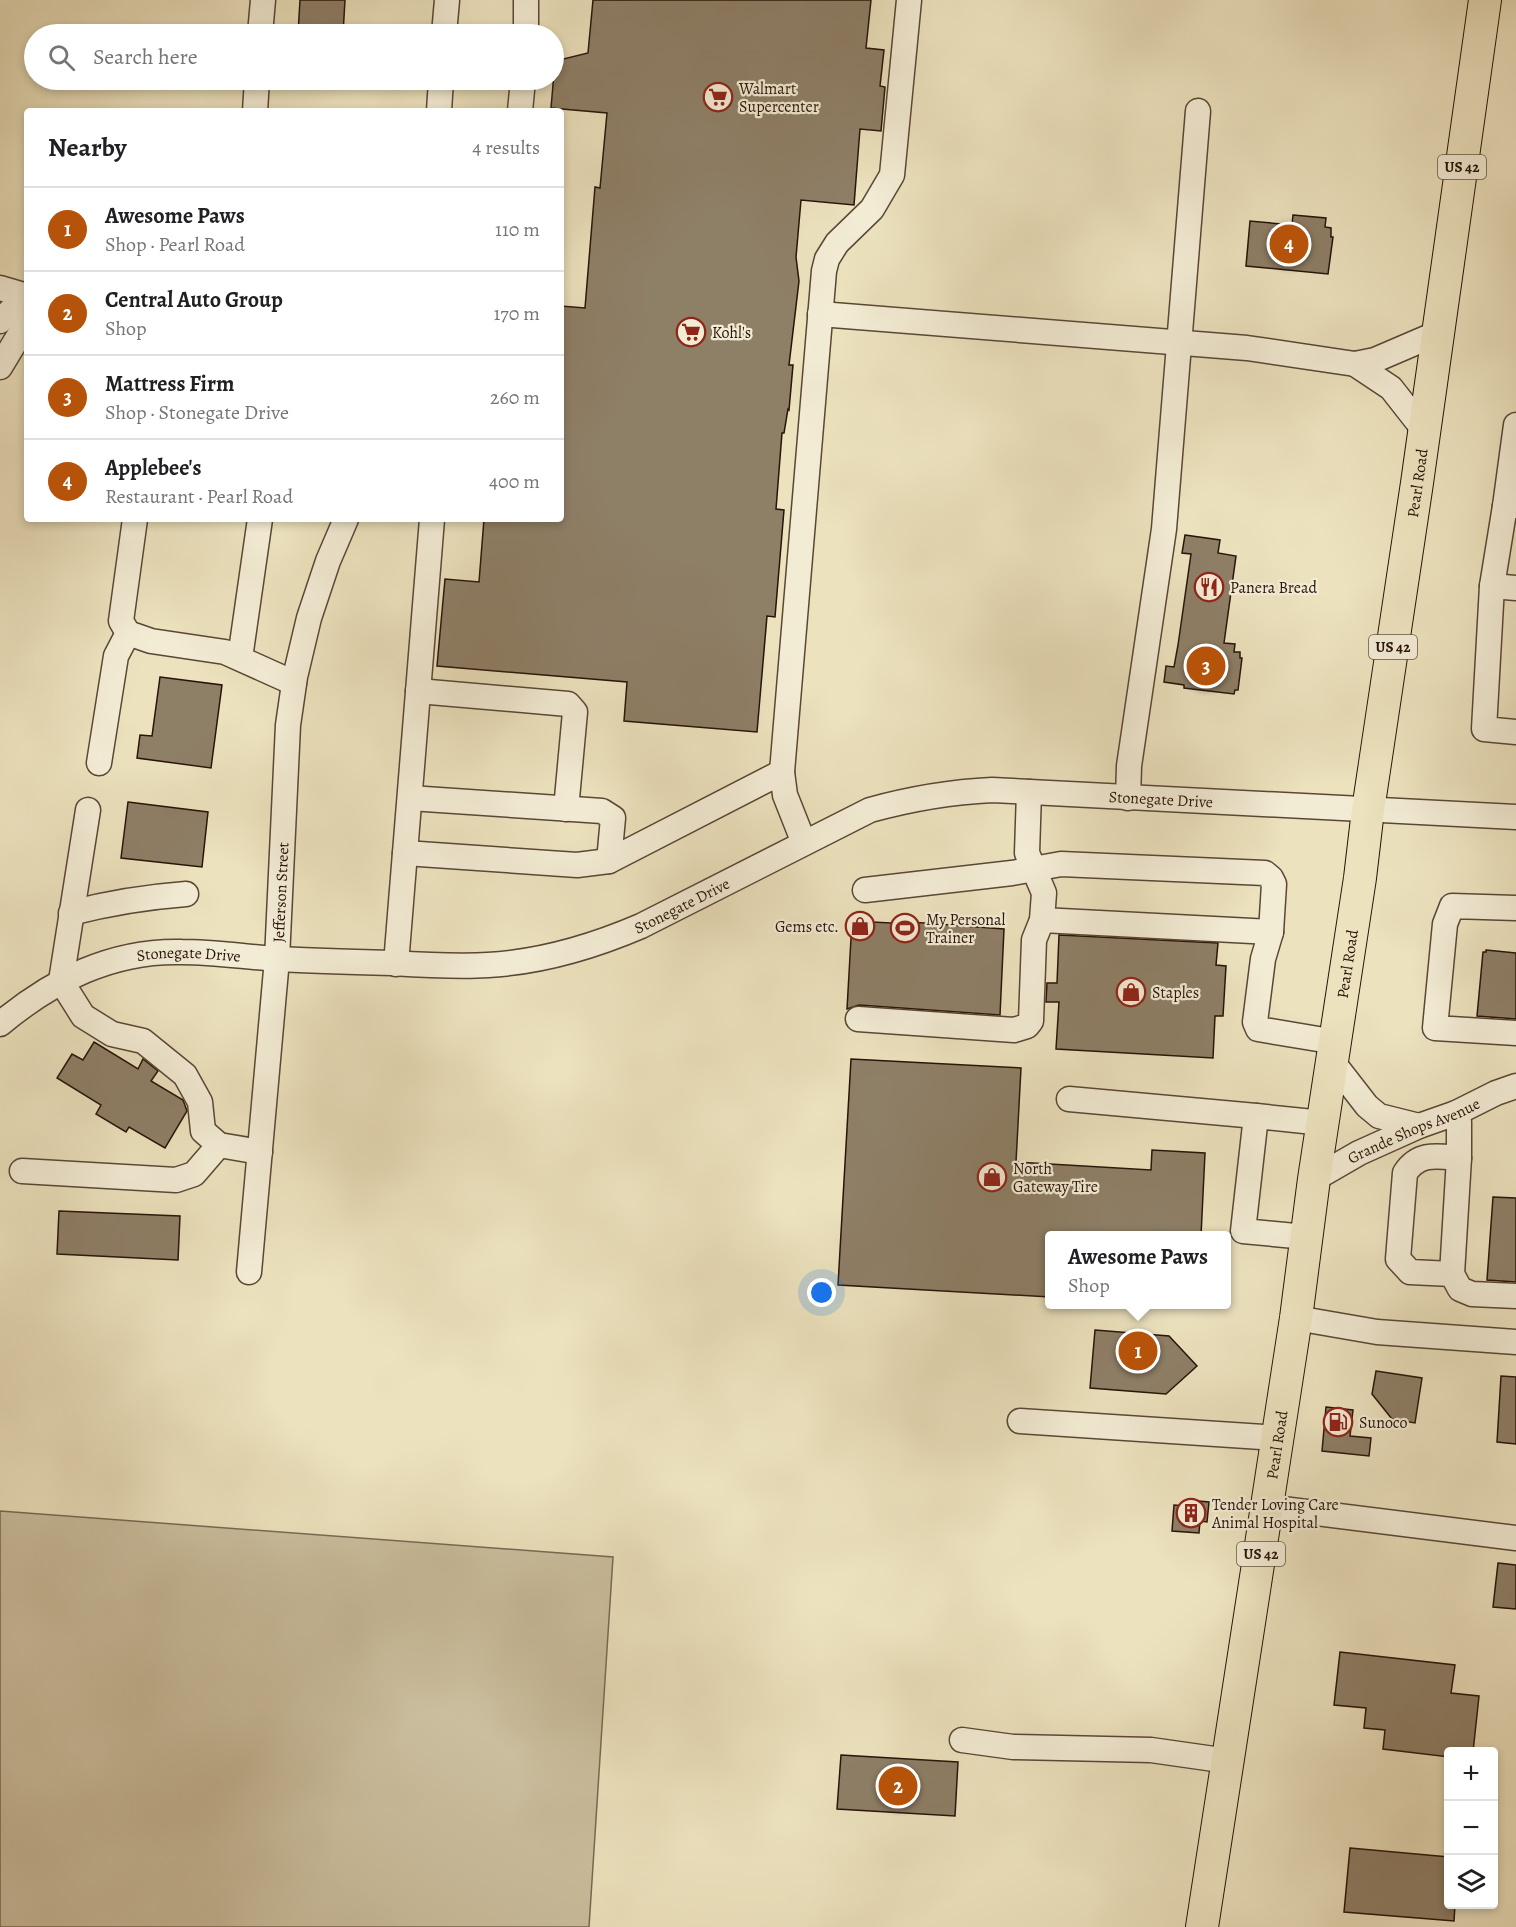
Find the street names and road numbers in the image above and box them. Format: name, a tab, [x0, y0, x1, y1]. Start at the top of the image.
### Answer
road number: US 42	[1438, 155, 1486, 179]
street label: Pearl Road	[1402, 447, 1434, 519]
road number: US 42	[1369, 635, 1417, 659]
street label: Stonegate Drive	[1108, 786, 1214, 813]
street label: Jefferson Street	[268, 842, 294, 943]
street label: Stonegate Drive	[631, 873, 734, 940]
street label: Pearl Road	[1332, 928, 1364, 1000]
street label: Stonegate Drive	[135, 942, 242, 968]
street label: Grande Shops Avenue	[1344, 1093, 1484, 1169]
street label: Pearl Road	[1261, 1409, 1294, 1481]
road number: US 42	[1237, 1542, 1285, 1566]

